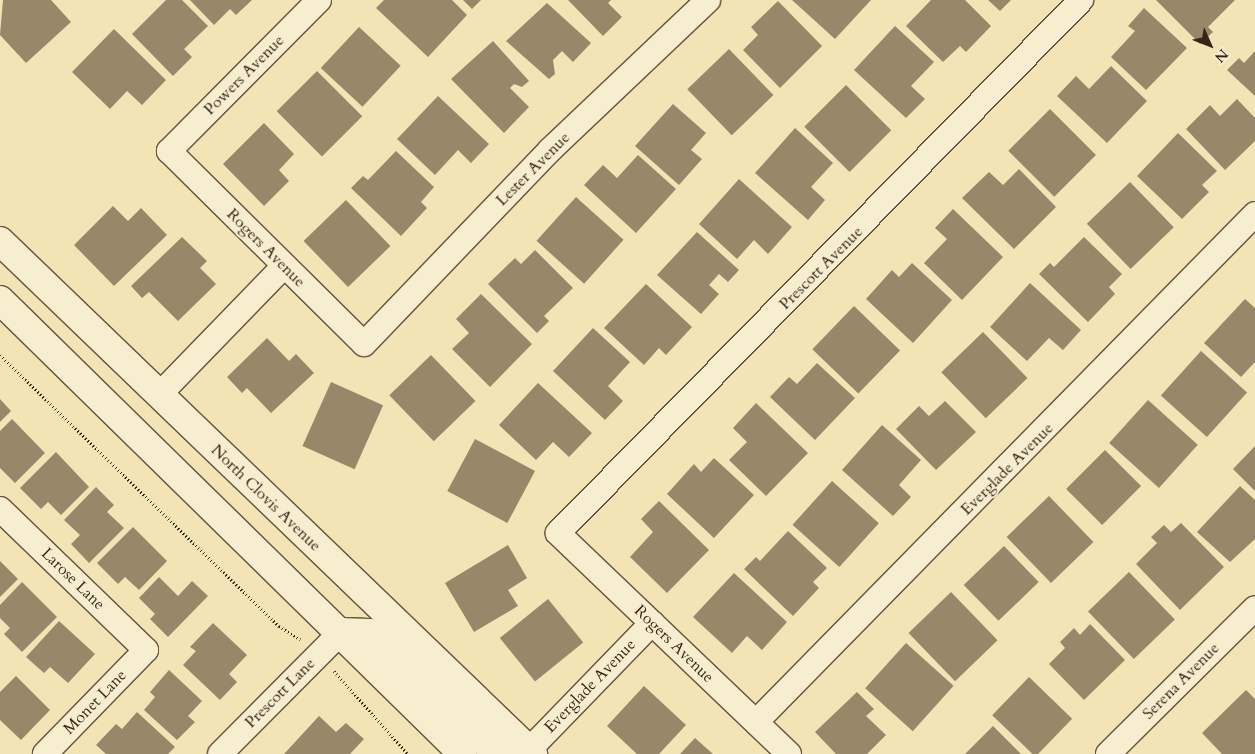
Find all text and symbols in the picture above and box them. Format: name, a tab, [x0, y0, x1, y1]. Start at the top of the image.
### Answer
north arrow	[1185, 20, 1235, 70]
street label: Powers Avenue	[200, 31, 288, 119]
text: N	[1210, 45, 1232, 67]
street label: Lester Avenue	[492, 128, 574, 210]
street label: Rogers Avenue	[223, 205, 309, 291]
street label: Prescott Avenue	[775, 222, 867, 314]
street label: Everglade Avenue	[957, 419, 1057, 519]
street label: North Clovis Avenue	[207, 441, 325, 555]
street label: Larose Lane	[37, 544, 109, 614]
street label: Rogers Avenue	[630, 601, 718, 687]
street label: Everglade Avenue	[540, 635, 640, 737]
street label: Serena Avenue	[1139, 639, 1223, 723]
street label: Prescott Lane	[241, 654, 319, 732]
street label: Monet Lane	[59, 666, 131, 738]

